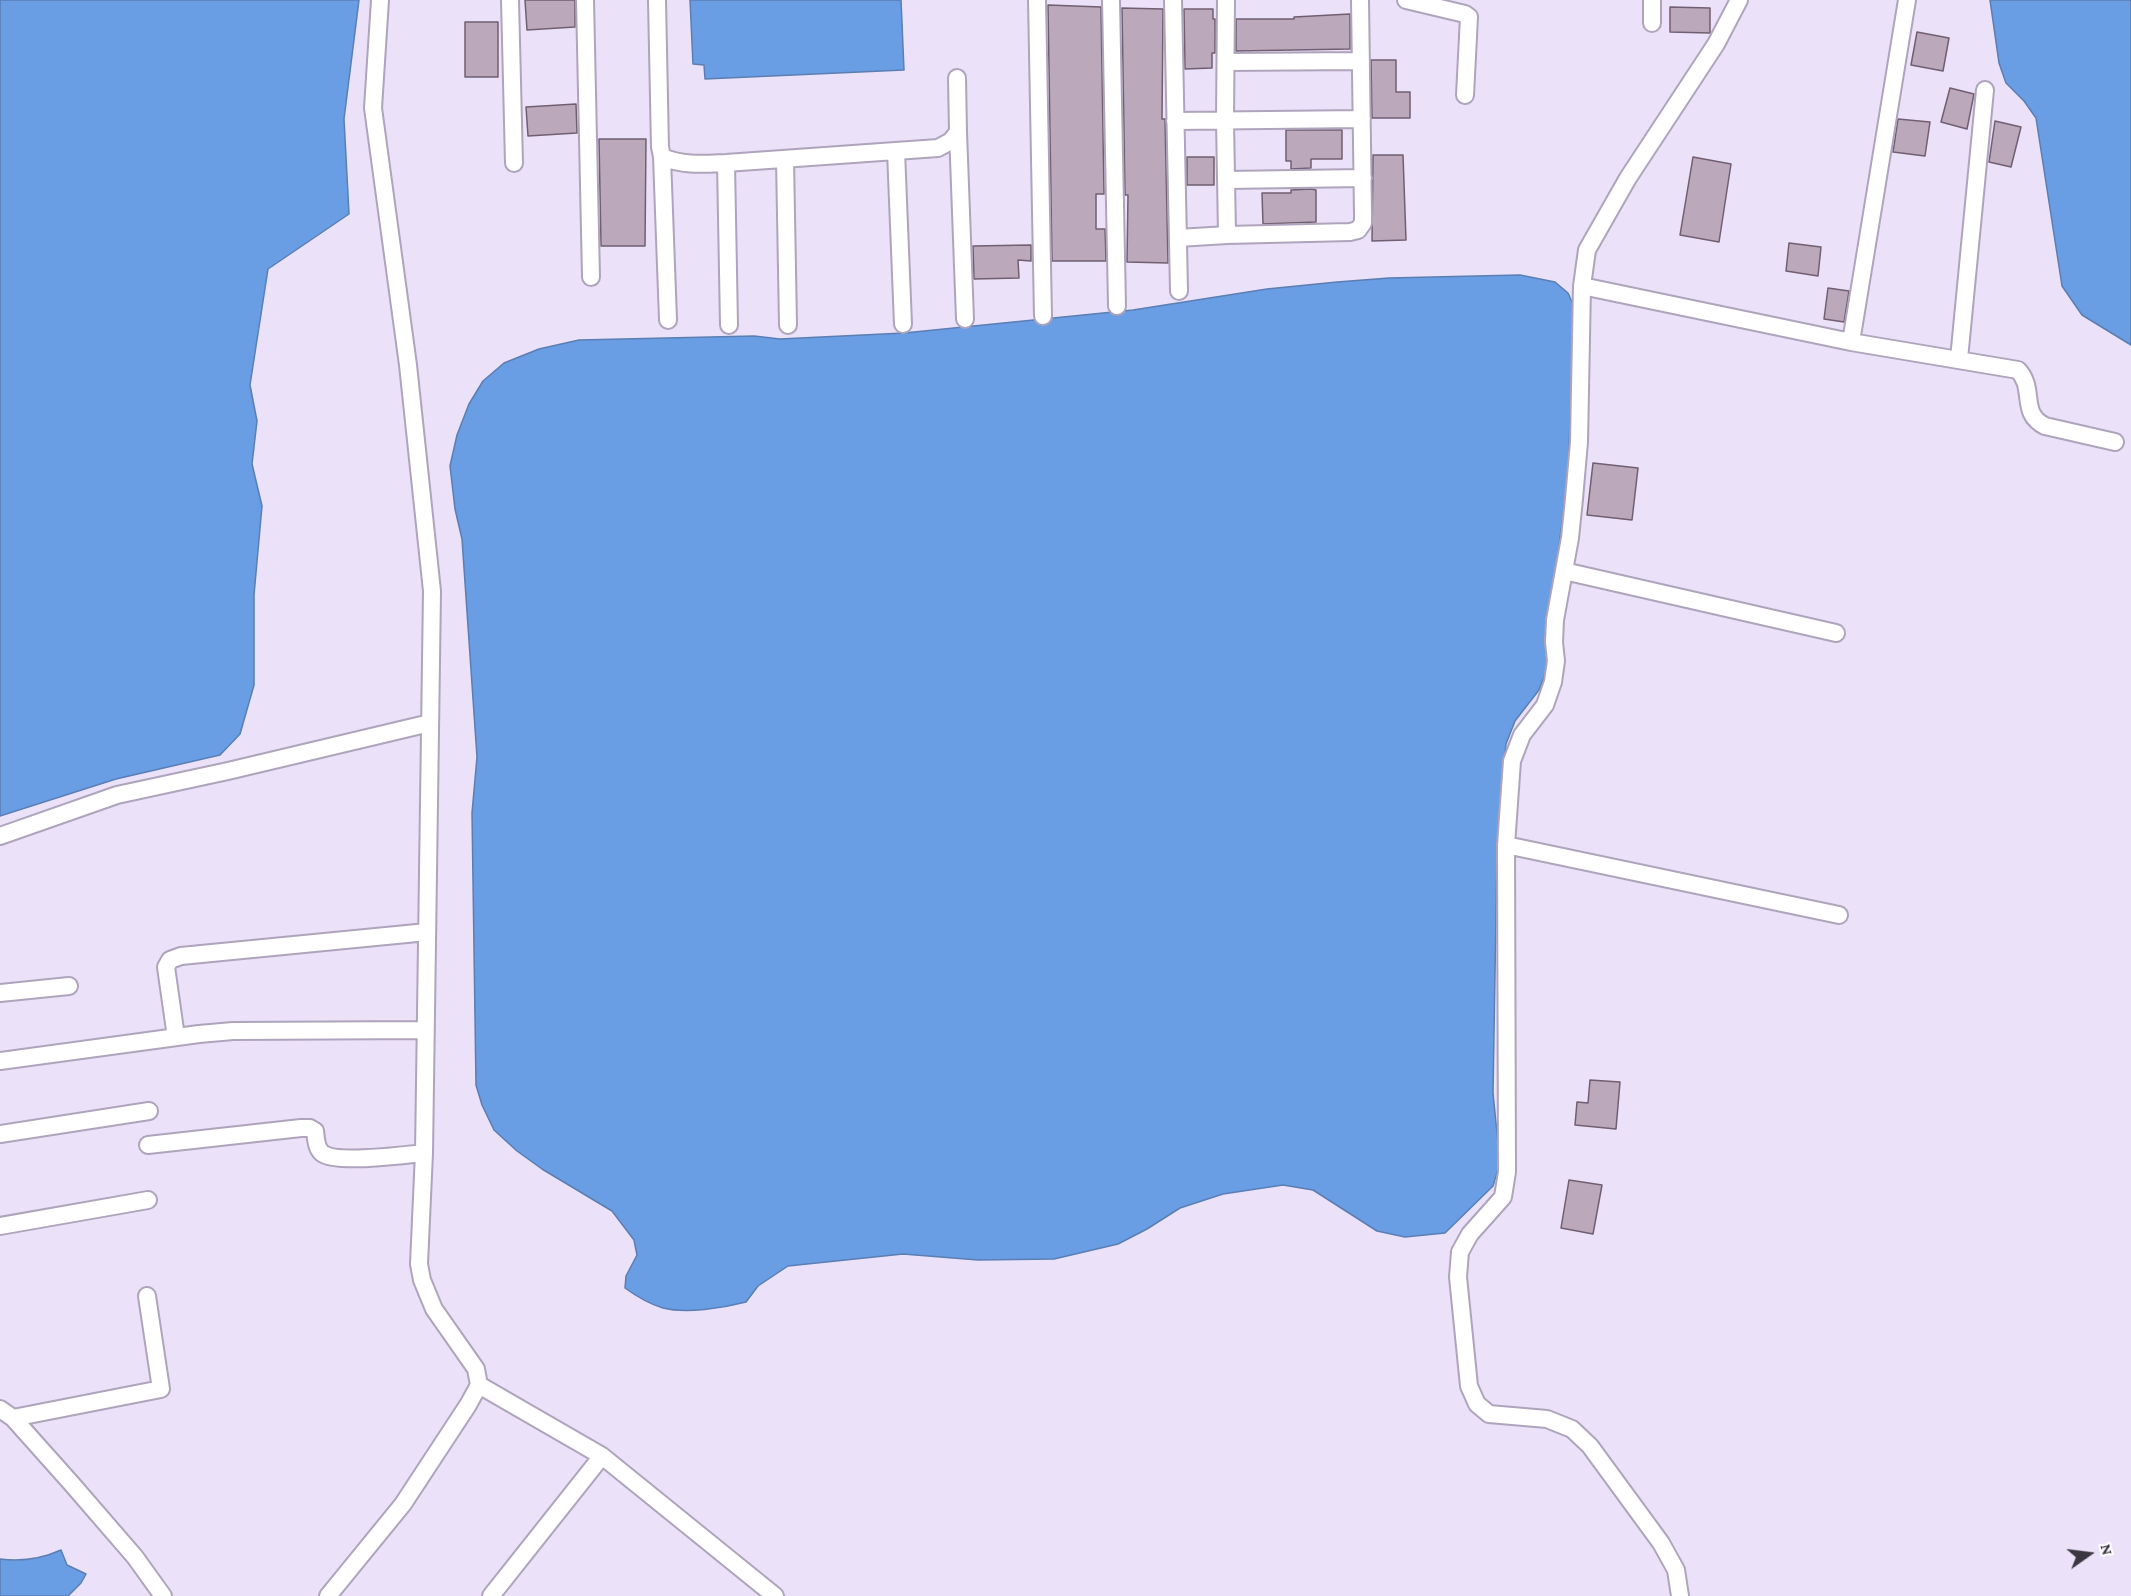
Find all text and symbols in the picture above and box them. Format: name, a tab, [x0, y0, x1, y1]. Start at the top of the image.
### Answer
north arrow	[2059, 1524, 2119, 1584]
text: N	[2097, 1542, 2117, 1557]

